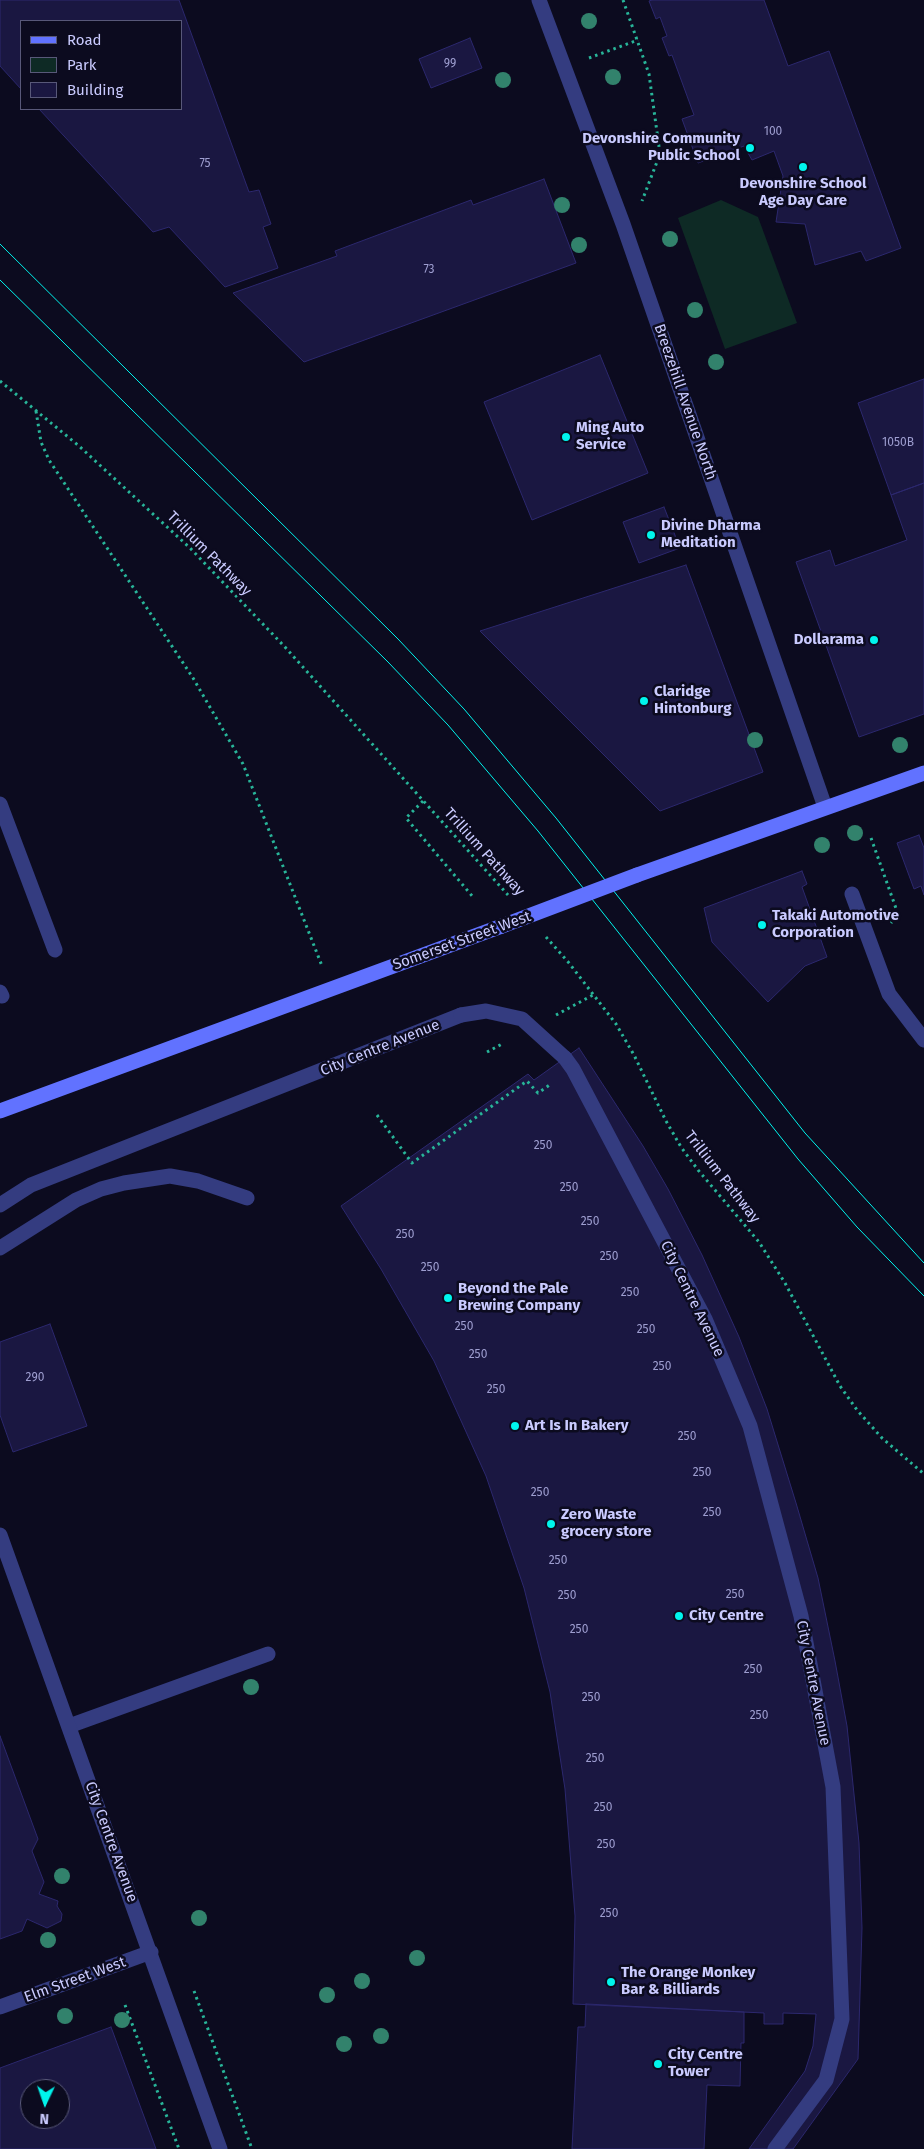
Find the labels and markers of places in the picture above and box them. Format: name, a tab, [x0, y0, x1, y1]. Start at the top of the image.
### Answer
place label: Devonshire Community Public School	[582, 130, 740, 165]
marker: Devonshire Community Public School	[744, 142, 756, 154]
marker: Devonshire School Age Day Care	[797, 161, 809, 173]
place label: Devonshire School Age Day Care	[740, 175, 866, 210]
place label: Ming Auto Service	[576, 419, 644, 454]
marker: Ming Auto Service	[560, 431, 572, 443]
place label: Divine Dharma Meditation	[661, 517, 761, 552]
marker: Divine Dharma Meditation	[645, 529, 657, 541]
place label: Dollarama	[794, 631, 864, 649]
marker: Dollarama	[868, 634, 880, 646]
place label: Claridge Hintonburg	[654, 683, 731, 718]
marker: Claridge Hintonburg	[638, 695, 650, 707]
place label: Takaki Automotive Corporation	[772, 907, 899, 942]
marker: Takaki Automotive Corporation	[756, 919, 768, 931]
place label: Beyond the Pale Brewing Company	[458, 1280, 580, 1315]
marker: Beyond the Pale Brewing Company	[442, 1292, 454, 1304]
place label: Art Is In Bakery	[525, 1417, 629, 1435]
marker: Art Is In Bakery	[509, 1420, 521, 1432]
place label: Zero Waste grocery store	[561, 1506, 651, 1541]
marker: Zero Waste grocery store	[545, 1518, 557, 1530]
place label: City Centre	[689, 1607, 764, 1625]
marker: City Centre	[673, 1610, 685, 1622]
place label: The Orange Monkey Bar & Billiards	[621, 1964, 755, 1999]
marker: The Orange Monkey Bar & Billiards	[605, 1976, 617, 1988]
place label: City Centre Tower	[668, 2046, 743, 2081]
marker: City Centre Tower	[652, 2058, 664, 2070]

